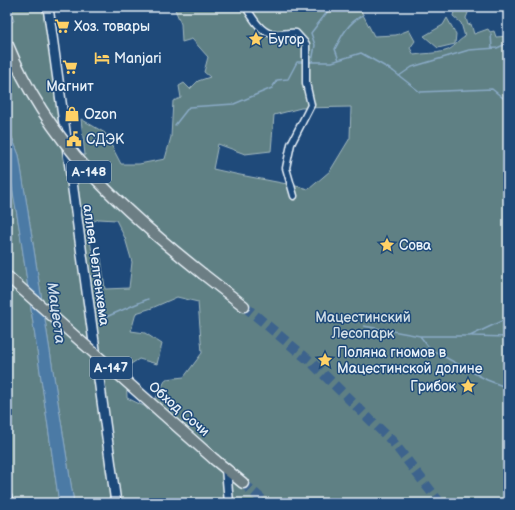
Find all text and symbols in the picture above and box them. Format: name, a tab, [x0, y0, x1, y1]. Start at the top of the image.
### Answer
supermarket icon: Хоз. товары	[53, 17, 71, 35]
place label: Хоз. товары	[74, 18, 150, 35]
place icon: Бугор	[247, 30, 265, 48]
place label: Бугор	[268, 31, 305, 48]
hotel icon: Manjari	[93, 49, 111, 67]
place label: Manjari	[114, 50, 162, 67]
supermarket icon: Магнит	[61, 58, 79, 76]
place label: Магнит	[46, 78, 94, 95]
shop icon: Ozon	[63, 105, 81, 123]
place label: Ozon	[84, 106, 117, 123]
public building icon: СДЭК	[65, 130, 83, 148]
place label: СДЭК	[86, 131, 125, 148]
road number: А-148	[67, 161, 111, 183]
street label: аллея Челтенхема	[79, 203, 113, 328]
place icon: Сова	[378, 236, 396, 254]
place label: Сова	[399, 237, 432, 254]
water label: Мацеста	[42, 281, 70, 345]
park label: Мацестинский Лесопарк	[315, 309, 411, 342]
place label: Поляна гномов в Мацестинской долине	[337, 344, 483, 377]
place icon: Поляна гномов в Мацестинской долине	[316, 351, 334, 369]
road number: А-147	[90, 357, 132, 379]
place icon: Грибок	[459, 377, 477, 395]
street label: Обход Сочи	[145, 378, 213, 440]
place label: Грибок	[410, 378, 457, 395]

